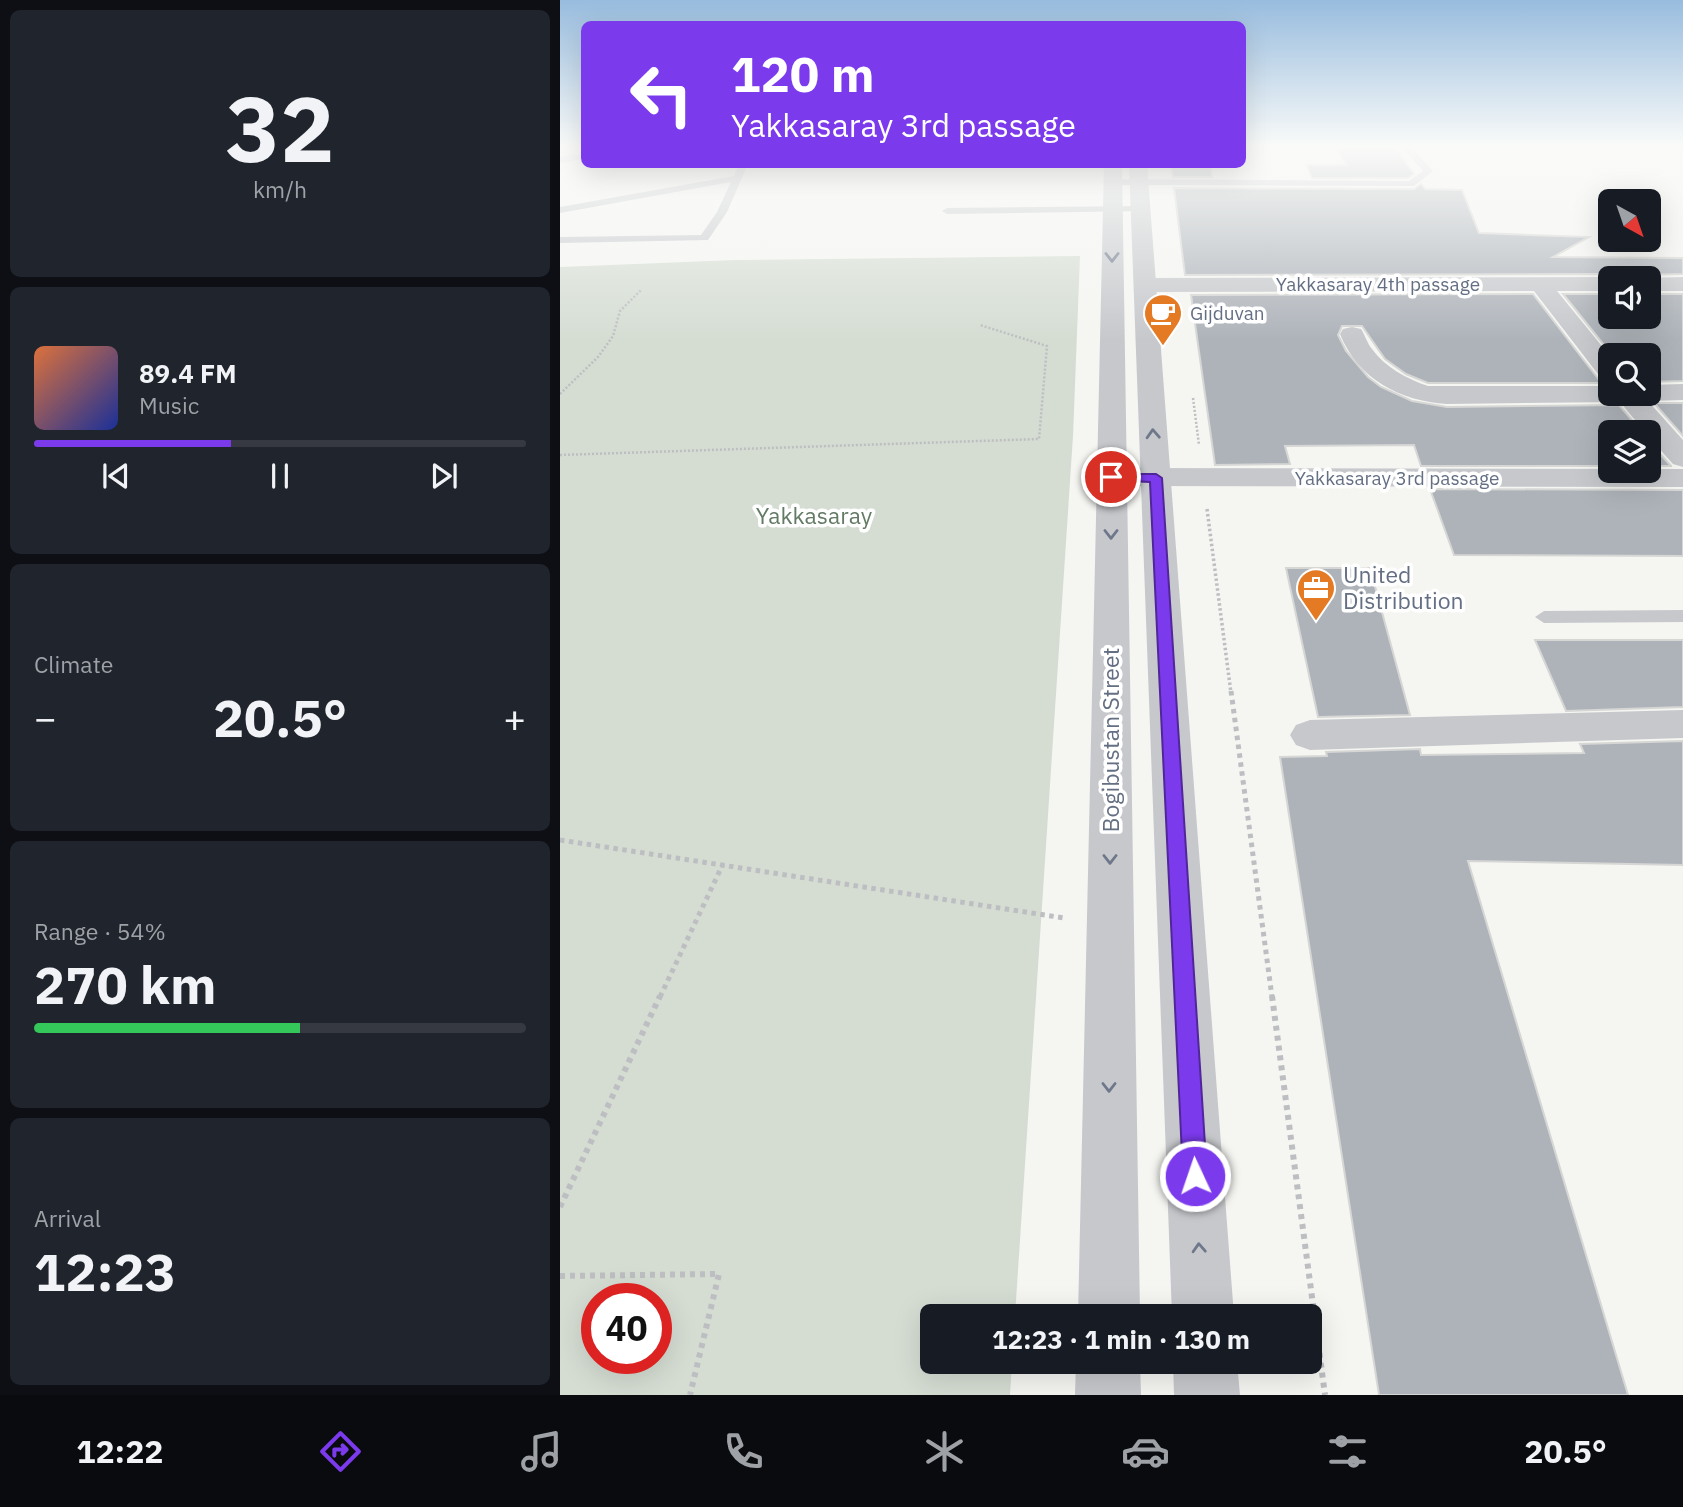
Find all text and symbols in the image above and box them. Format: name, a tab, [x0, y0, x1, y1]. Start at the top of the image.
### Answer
text: 120 m	[731, 42, 875, 105]
icon: left	[616, 49, 707, 140]
text: 32	[225, 69, 335, 187]
text: Yakkasaray 3rd passage	[731, 104, 1076, 146]
text: km/h	[253, 174, 307, 204]
north arrow	[1598, 189, 1661, 252]
map controls	[1598, 189, 1661, 483]
one-way arrow	[1104, 252, 1120, 263]
button: sound	[1598, 266, 1661, 329]
street label: Yakkasaray 4th passage	[1276, 272, 1480, 296]
cafe icon: Gijduvan	[1142, 292, 1184, 347]
place label: Gijduvan	[1190, 301, 1265, 325]
button: search	[1598, 343, 1661, 406]
text: 89.4 FM	[139, 356, 237, 390]
text: Music	[139, 390, 199, 420]
button: layers	[1598, 420, 1661, 483]
one-way arrow	[1146, 428, 1161, 439]
pin	[1081, 447, 1141, 507]
icon: previous	[97, 457, 135, 495]
icon: pause	[261, 457, 299, 495]
icon: next	[425, 457, 463, 495]
icon: arrive	[1092, 458, 1130, 496]
street label: Yakkasaray 3rd passage	[1295, 466, 1499, 490]
park label: Yakkasaray	[756, 500, 873, 530]
one-way arrow	[1103, 529, 1119, 539]
place label: United Distribution	[1343, 559, 1464, 615]
office icon: United Distribution	[1295, 567, 1337, 622]
street label: Bogibustan Street	[1095, 647, 1125, 833]
text: Climate	[34, 649, 113, 679]
text: 20.5°	[213, 684, 347, 751]
text: −	[34, 693, 57, 742]
text: +	[503, 693, 526, 742]
one-way arrow	[1102, 854, 1118, 865]
text: Range · 54%	[34, 916, 166, 946]
text: 270 km	[34, 951, 216, 1018]
one-way arrow	[1101, 1082, 1117, 1092]
position arrow	[1158, 1139, 1232, 1213]
text: Arrival	[34, 1203, 101, 1233]
text: 12:23	[34, 1238, 176, 1305]
one-way arrow	[1192, 1242, 1207, 1253]
speed limit sign: 40	[581, 1283, 672, 1374]
text: 12:23 · 1 min · 130 m	[992, 1322, 1250, 1356]
icon: directions	[316, 1427, 365, 1476]
icon: music	[517, 1427, 566, 1476]
icon: phone	[719, 1427, 768, 1476]
icon: climate	[920, 1427, 969, 1476]
icon: car	[1121, 1427, 1170, 1476]
icon: filters	[1323, 1427, 1372, 1476]
text: 12:22	[76, 1430, 164, 1472]
text: 20.5°	[1524, 1430, 1607, 1472]

